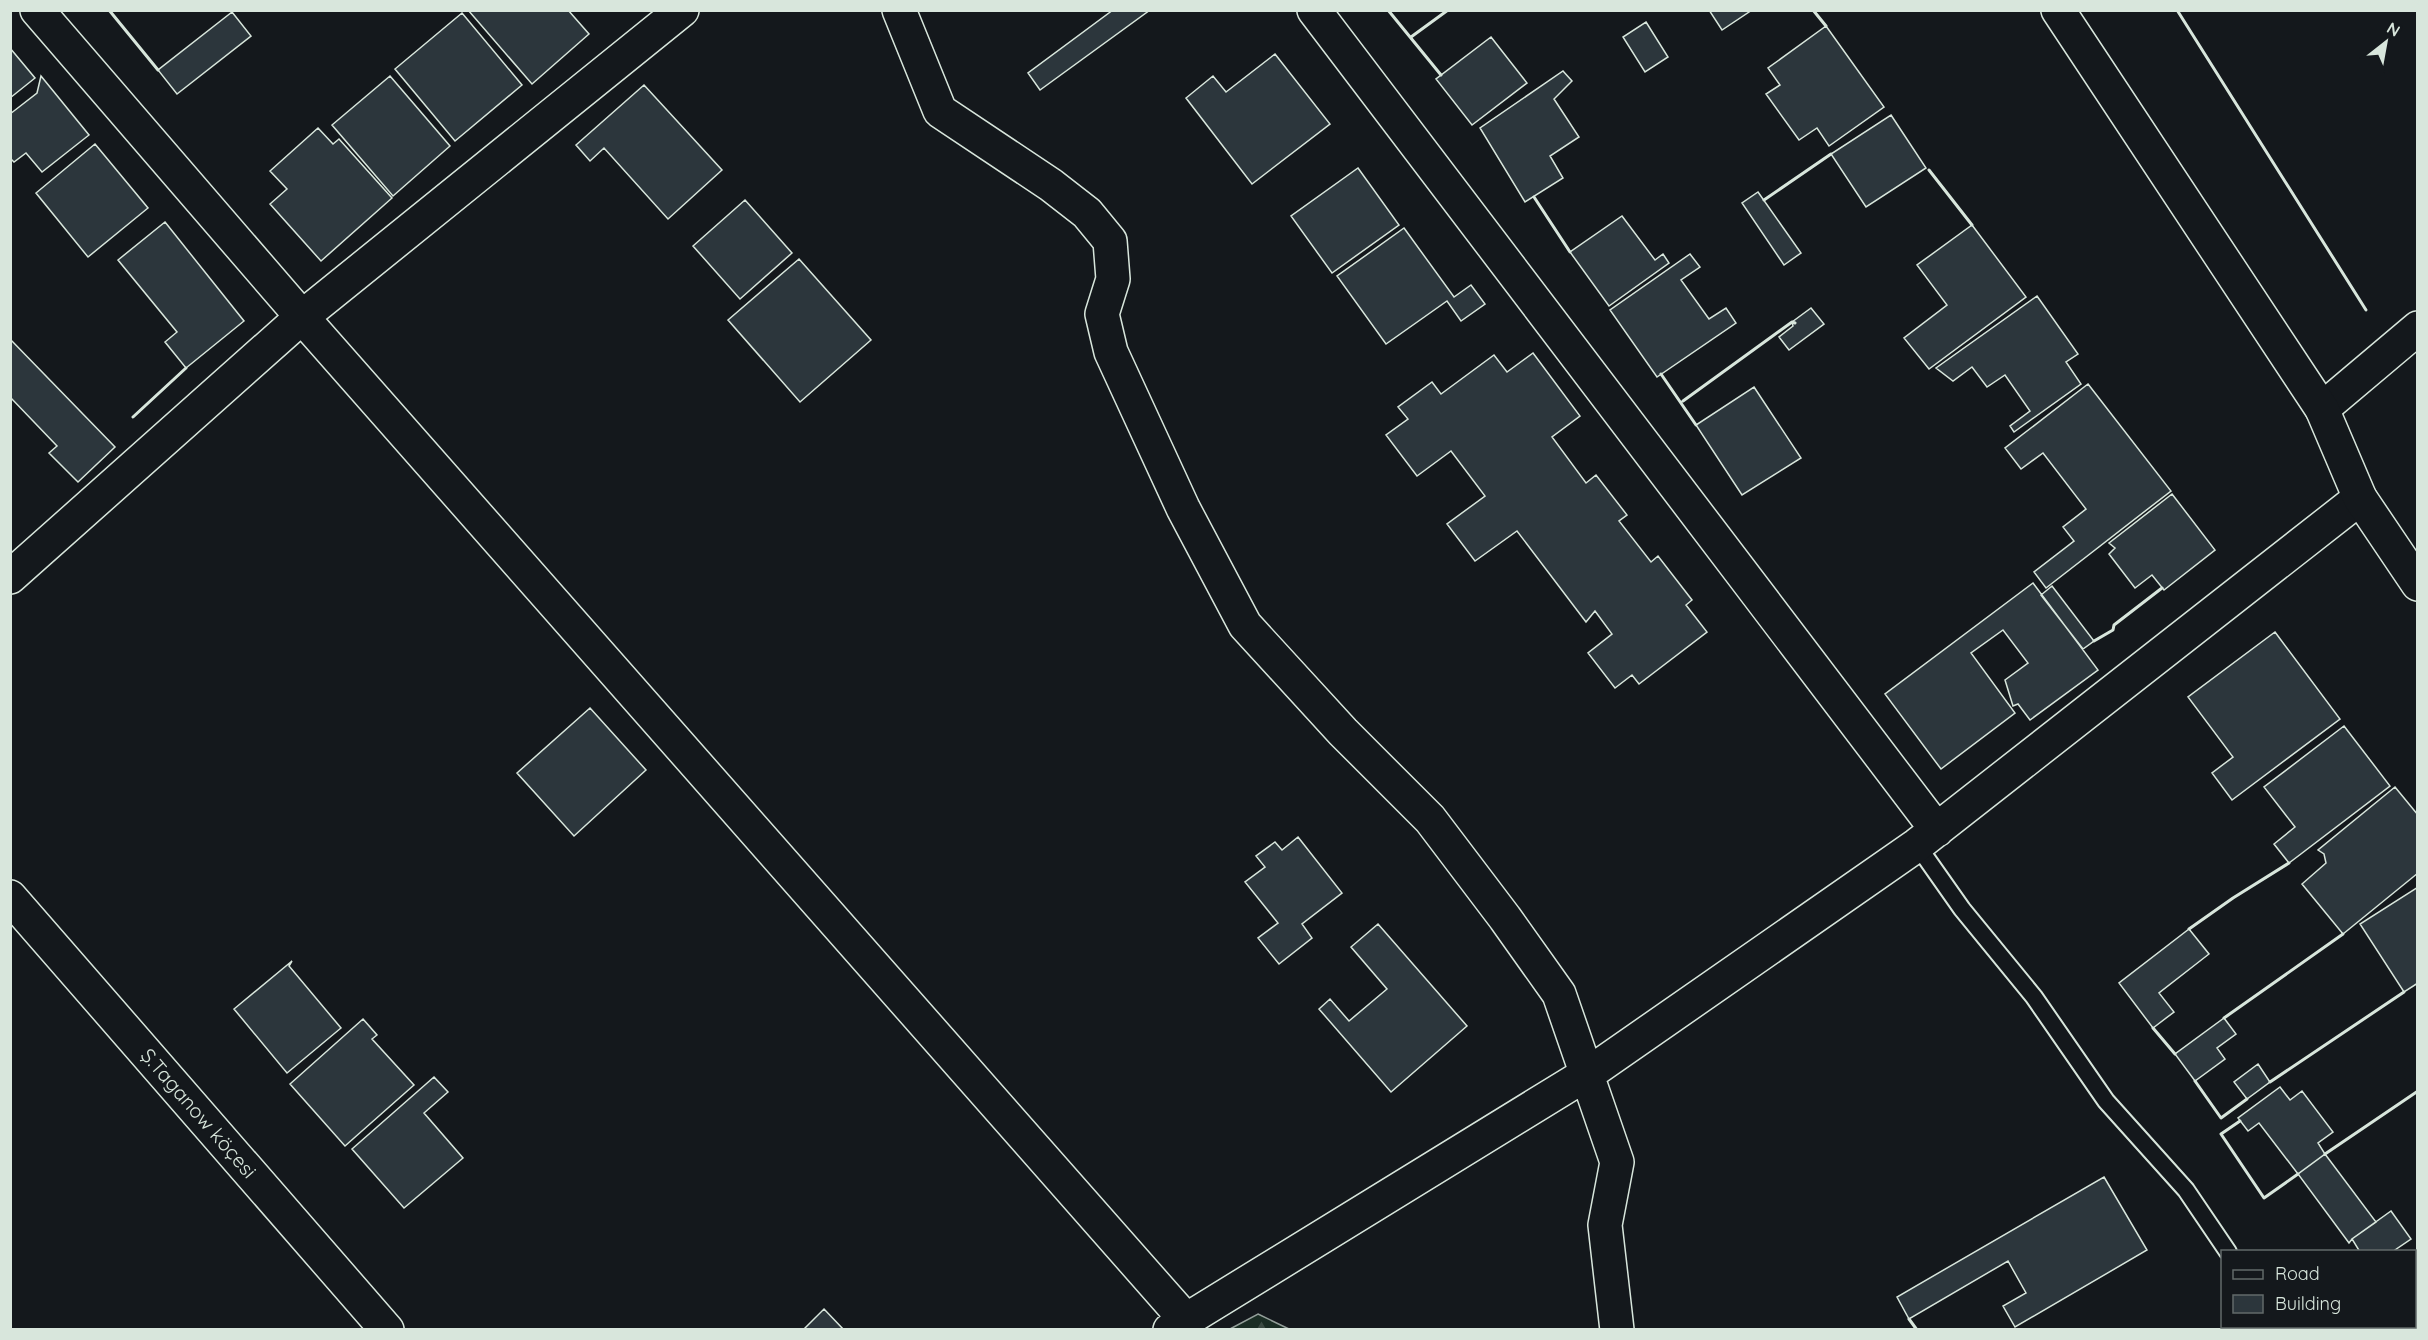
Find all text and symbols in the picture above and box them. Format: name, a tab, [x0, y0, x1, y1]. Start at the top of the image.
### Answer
north arrow	[2356, 12, 2416, 72]
text: N	[2384, 18, 2404, 41]
street label: Ş.Taganow köçesi	[136, 1043, 262, 1183]
legend	[2221, 1250, 2416, 1328]
text: Road	[2275, 1262, 2320, 1285]
text: Building	[2275, 1292, 2341, 1315]

